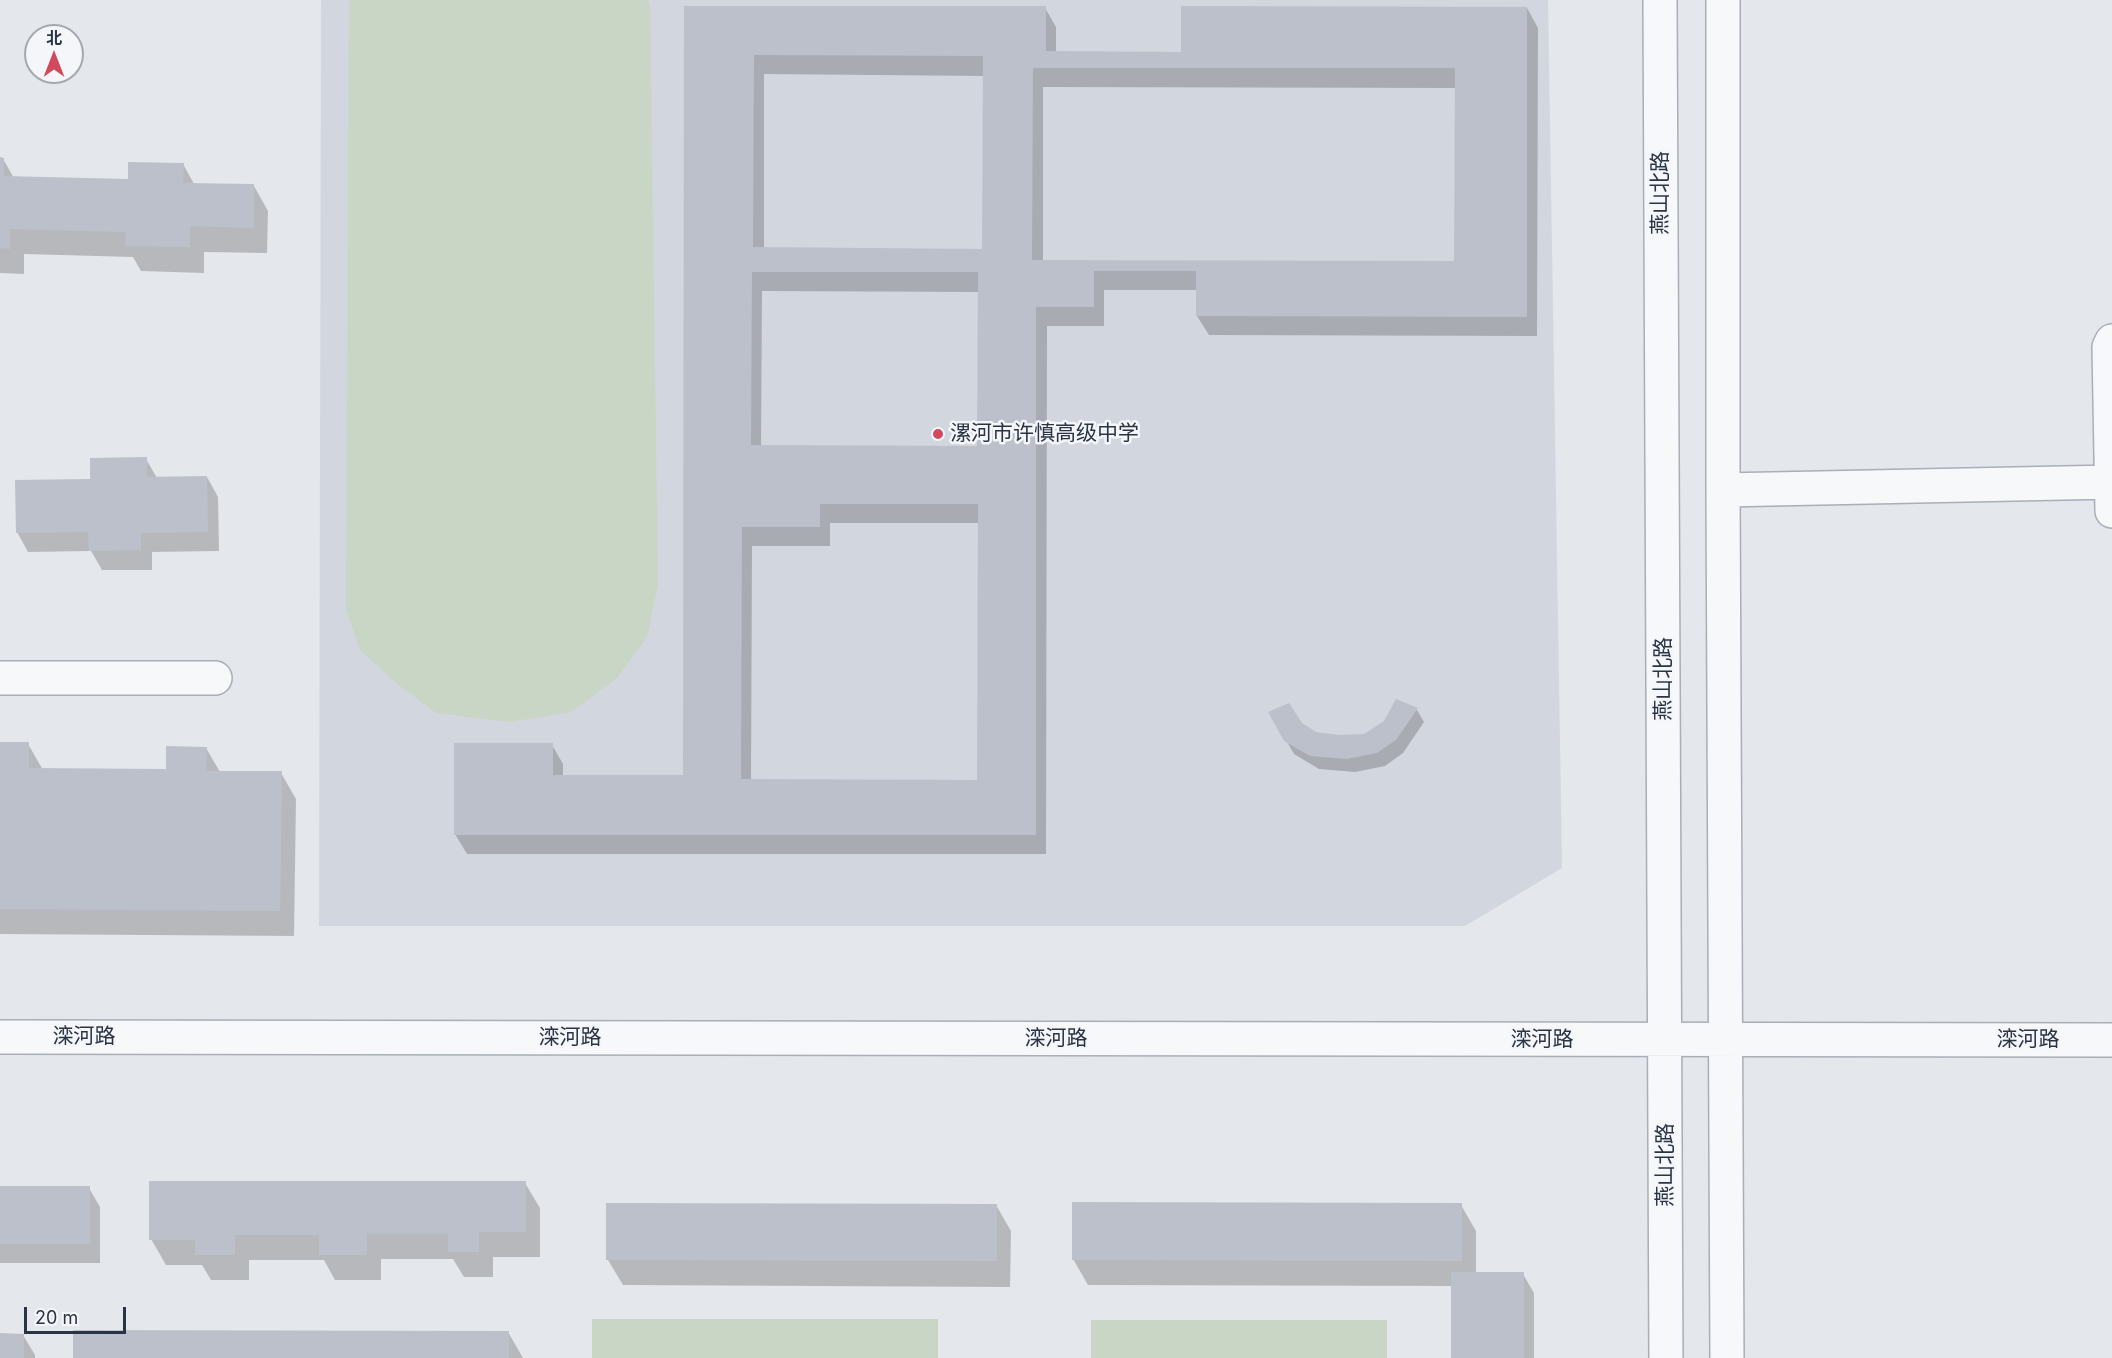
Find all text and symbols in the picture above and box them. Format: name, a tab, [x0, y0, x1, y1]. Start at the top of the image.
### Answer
north arrow	[24, 24, 84, 84]
text: 北	[46, 28, 62, 48]
street label: 燕山北路	[1648, 151, 1674, 235]
place label: 漯河市许慎高级中学	[950, 421, 1139, 447]
marker: 漯河市许慎高级中学	[931, 427, 945, 441]
street label: 燕山北路	[1651, 637, 1677, 721]
street label: 滦河路	[53, 1024, 115, 1050]
street label: 滦河路	[539, 1025, 601, 1051]
street label: 滦河路	[1025, 1026, 1087, 1052]
street label: 滦河路	[1511, 1027, 1573, 1053]
street label: 滦河路	[1997, 1027, 2059, 1053]
street label: 燕山北路	[1653, 1123, 1679, 1207]
scale bar	[27, 1295, 129, 1333]
text: 20 m	[35, 1307, 78, 1328]

